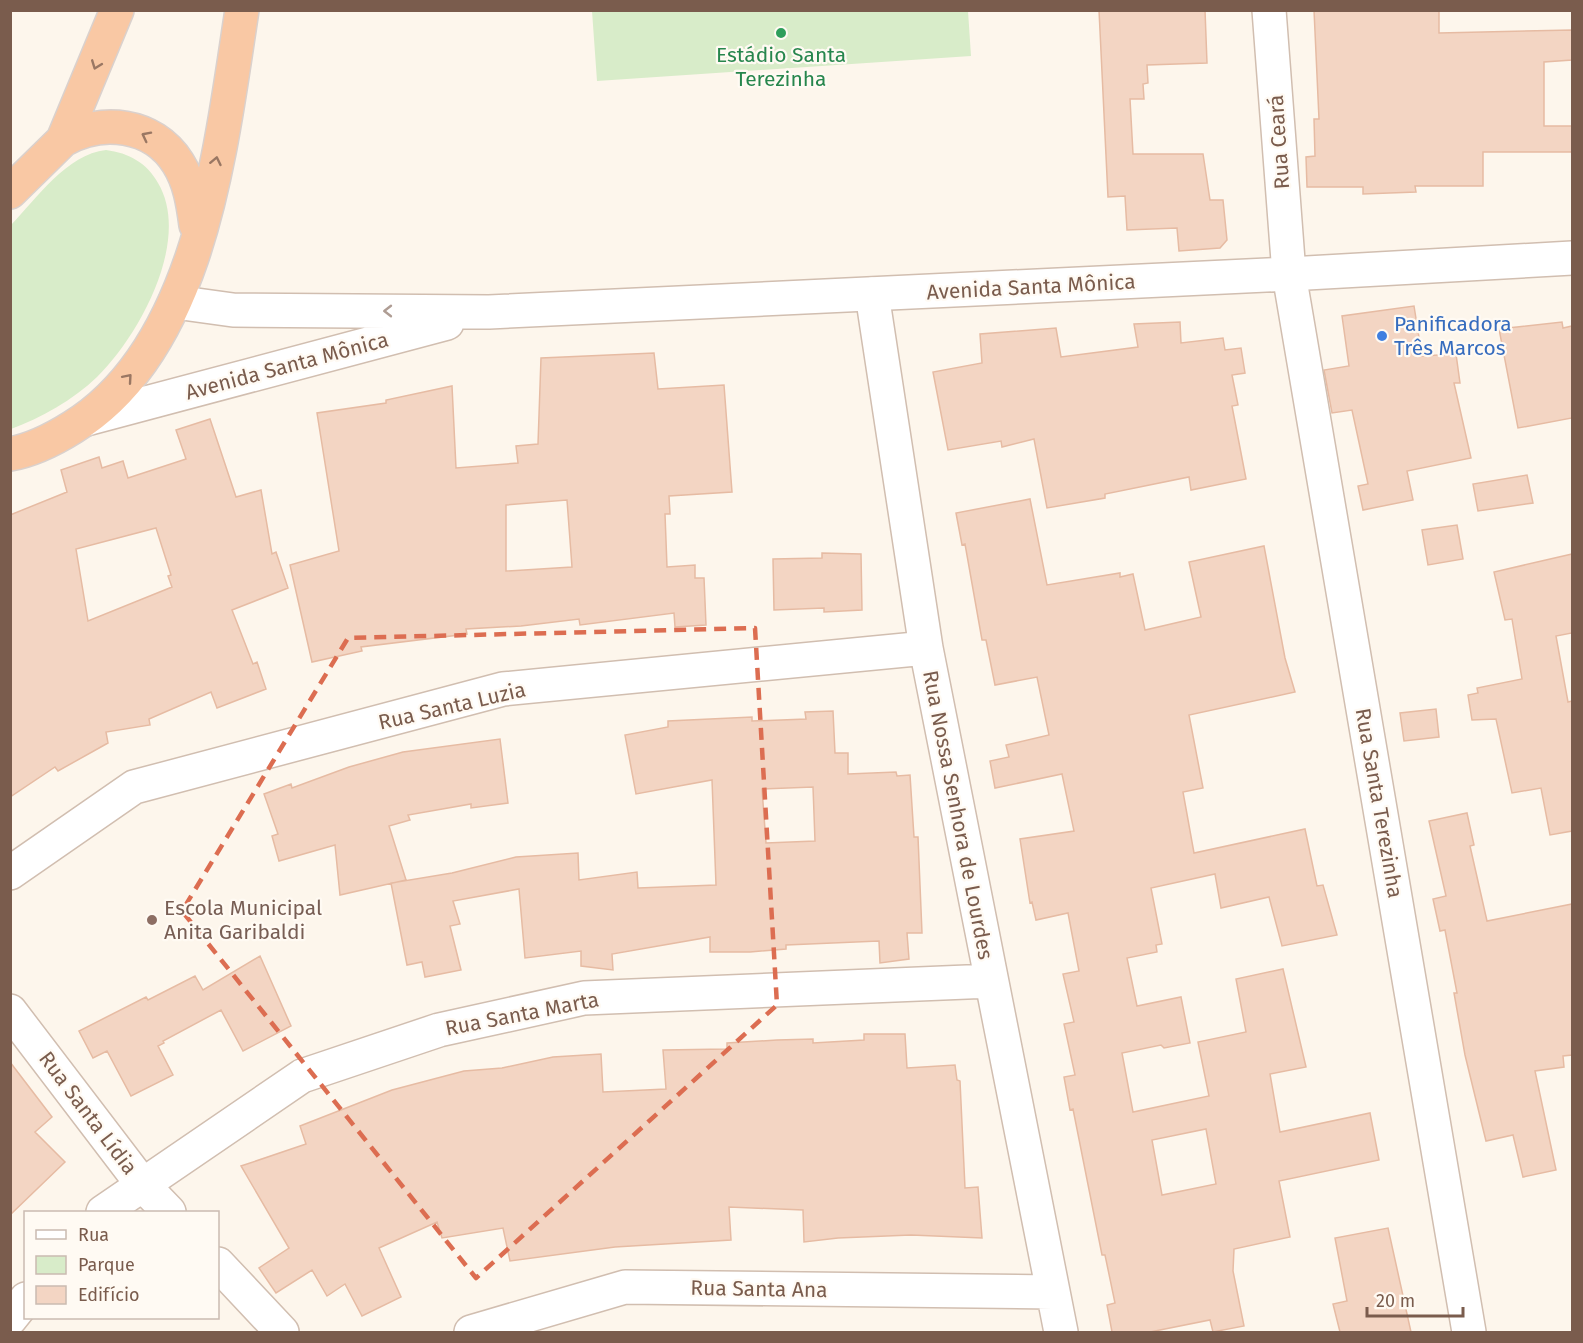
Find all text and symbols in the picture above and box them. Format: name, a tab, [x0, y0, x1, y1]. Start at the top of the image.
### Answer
marker: Estádio Santa Terezinha	[774, 26, 788, 40]
place label: Estádio Santa Terezinha	[716, 42, 846, 92]
one-way arrow	[91, 59, 103, 70]
street label: Rua Ceará	[1263, 94, 1295, 190]
one-way arrow	[142, 131, 153, 143]
one-way arrow	[208, 156, 221, 166]
street label: Avenida Santa Mônica	[926, 269, 1136, 305]
one-way arrow	[384, 305, 393, 317]
place label: Panificadora Três Marcos	[1394, 311, 1512, 361]
street label: Avenida Santa Mônica	[183, 326, 391, 406]
marker: Panificadora Três Marcos	[1375, 329, 1389, 343]
one-way arrow	[121, 374, 132, 385]
street label: Rua Nossa Senhora de Lourdes	[917, 668, 999, 962]
street label: Rua Santa Luzia	[376, 676, 528, 736]
street label: Rua Santa Terezinha	[1349, 706, 1409, 900]
place label: Escola Municipal Anita Garibaldi	[164, 895, 322, 945]
marker: Escola Municipal Anita Garibaldi	[145, 913, 159, 927]
street label: Rua Santa Marta	[443, 986, 601, 1042]
street label: Rua Santa Lídia	[33, 1046, 143, 1180]
legend	[24, 1211, 219, 1319]
text: Rua	[78, 1224, 109, 1246]
text: Parque	[78, 1254, 135, 1276]
street label: Rua Santa Ana	[690, 1275, 828, 1303]
scale bar	[1367, 1280, 1463, 1318]
text: Edifício	[78, 1284, 140, 1306]
text: 20 m	[1376, 1290, 1415, 1312]

